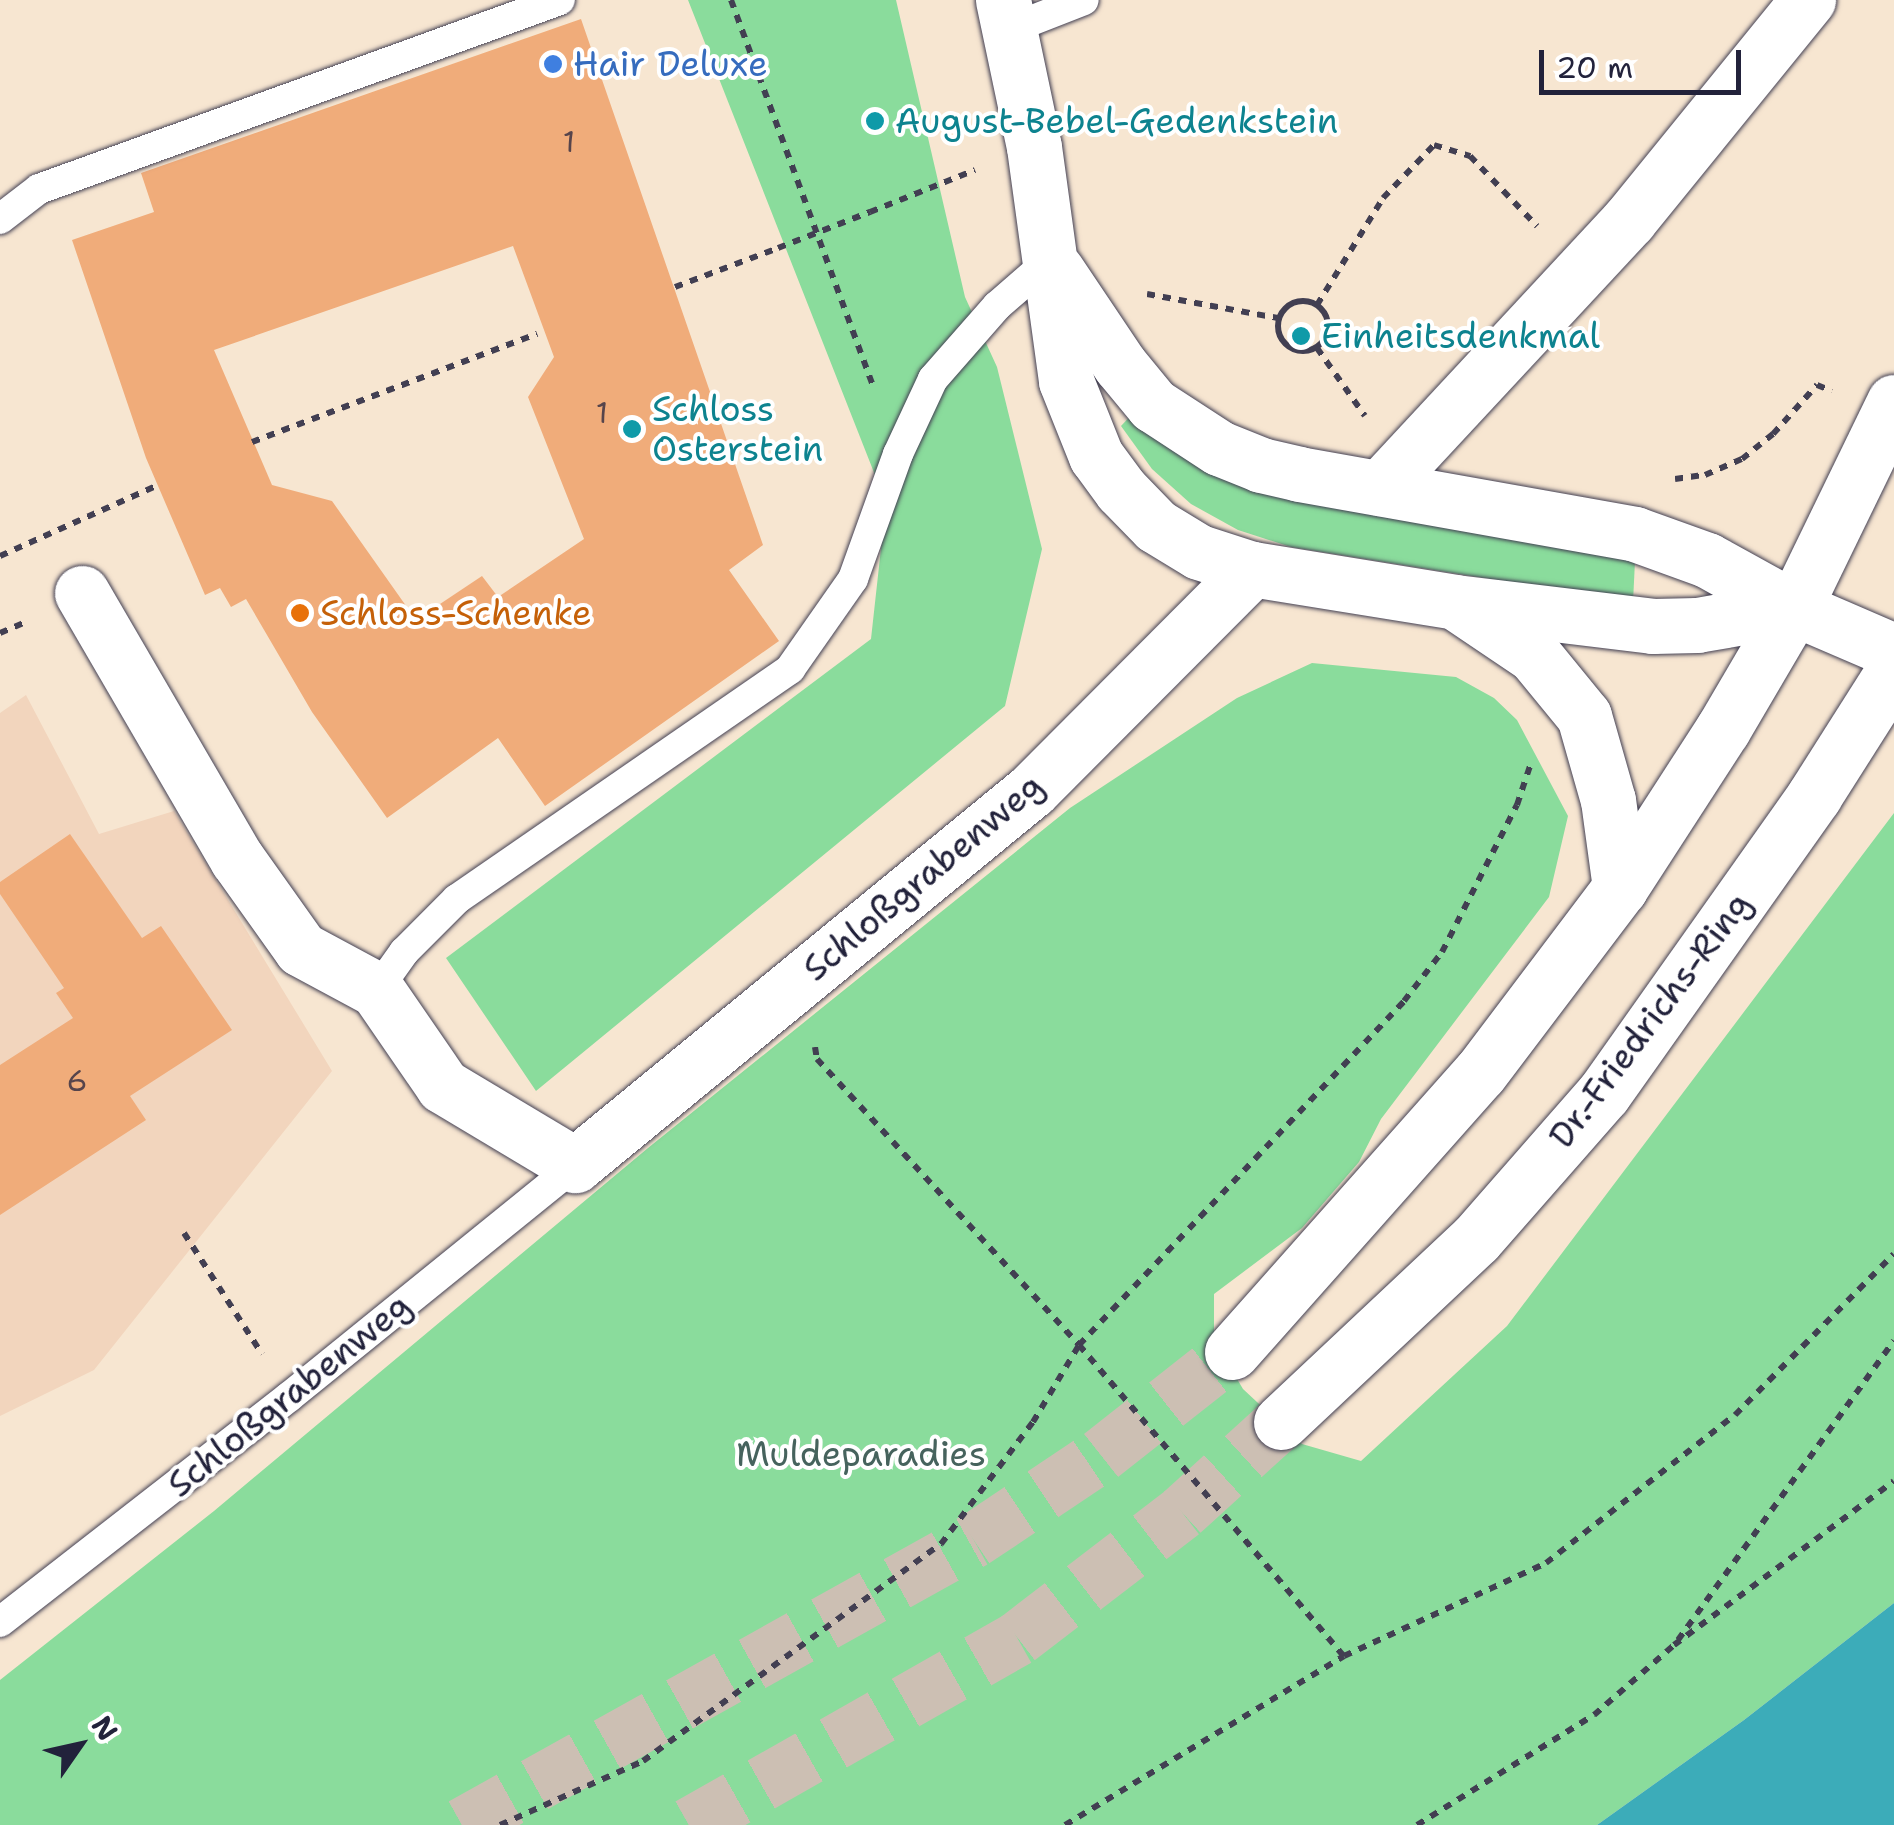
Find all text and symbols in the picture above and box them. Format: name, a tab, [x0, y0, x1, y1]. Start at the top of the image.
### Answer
scale bar	[1544, 30, 1746, 92]
place label: Hair Deluxe	[573, 43, 768, 85]
text: 20 m	[1556, 47, 1633, 88]
marker: Hair Deluxe	[542, 53, 564, 75]
place label: August-Bebel-Gedenkstein	[895, 100, 1338, 142]
marker: August-Bebel-Gedenkstein	[864, 110, 886, 132]
house number: 1	[563, 124, 575, 160]
place label: Einheitsdenkmal	[1321, 315, 1600, 357]
marker: Einheitsdenkmal	[1290, 325, 1312, 347]
place label: Schloss Osterstein	[652, 388, 823, 470]
house number: 1	[596, 395, 608, 431]
marker: Schloss Osterstein	[621, 418, 643, 440]
place label: Schloss-Schenke	[320, 592, 592, 634]
marker: Schloss-Schenke	[289, 602, 311, 624]
street label: Schloßgrabenweg	[794, 764, 1052, 990]
street label: Dr.-Friedrichs-Ring	[1540, 884, 1760, 1156]
house number: 6	[67, 1063, 87, 1099]
street label: Schloßgrabenweg	[159, 1284, 419, 1506]
park label: Muldeparadies	[736, 1433, 986, 1475]
north arrow	[30, 1695, 130, 1795]
text: N	[83, 1708, 127, 1748]

